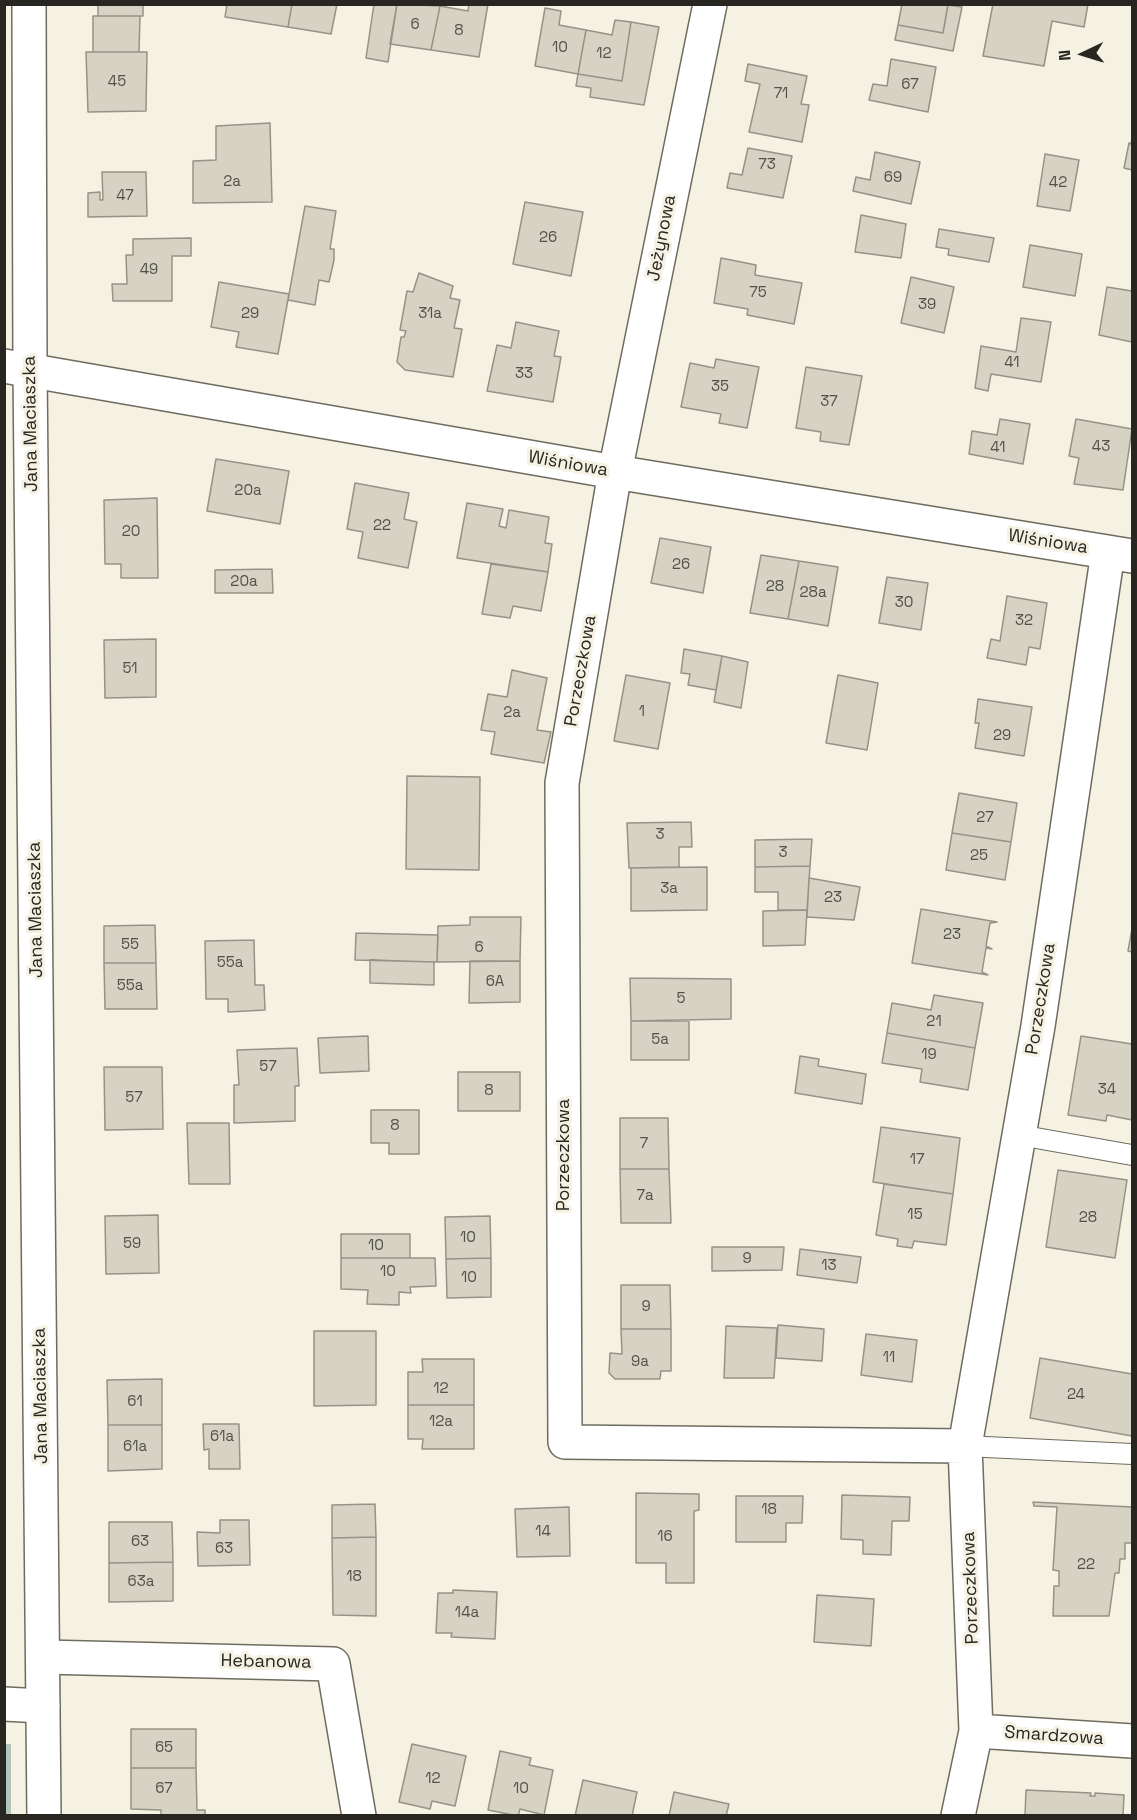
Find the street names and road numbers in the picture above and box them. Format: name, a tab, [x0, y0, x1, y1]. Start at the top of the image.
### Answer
street label: Jeżynowa	[643, 193, 681, 283]
street label: Jana Maciaszka	[19, 356, 43, 492]
street label: Wiśniowa	[526, 446, 610, 482]
street label: Wiśniowa	[1006, 525, 1090, 559]
street label: Porzeczkowa	[561, 614, 601, 728]
street label: Jana Maciaszka	[24, 842, 48, 978]
street label: Porzeczkowa	[1022, 942, 1060, 1056]
street label: Porzeczkowa	[553, 1099, 575, 1211]
street label: Jana Maciaszka	[29, 1328, 53, 1464]
street label: Porzeczkowa	[958, 1531, 984, 1645]
street label: Hebanowa	[220, 1650, 312, 1674]
street label: Smardzowa	[1004, 1722, 1104, 1750]

